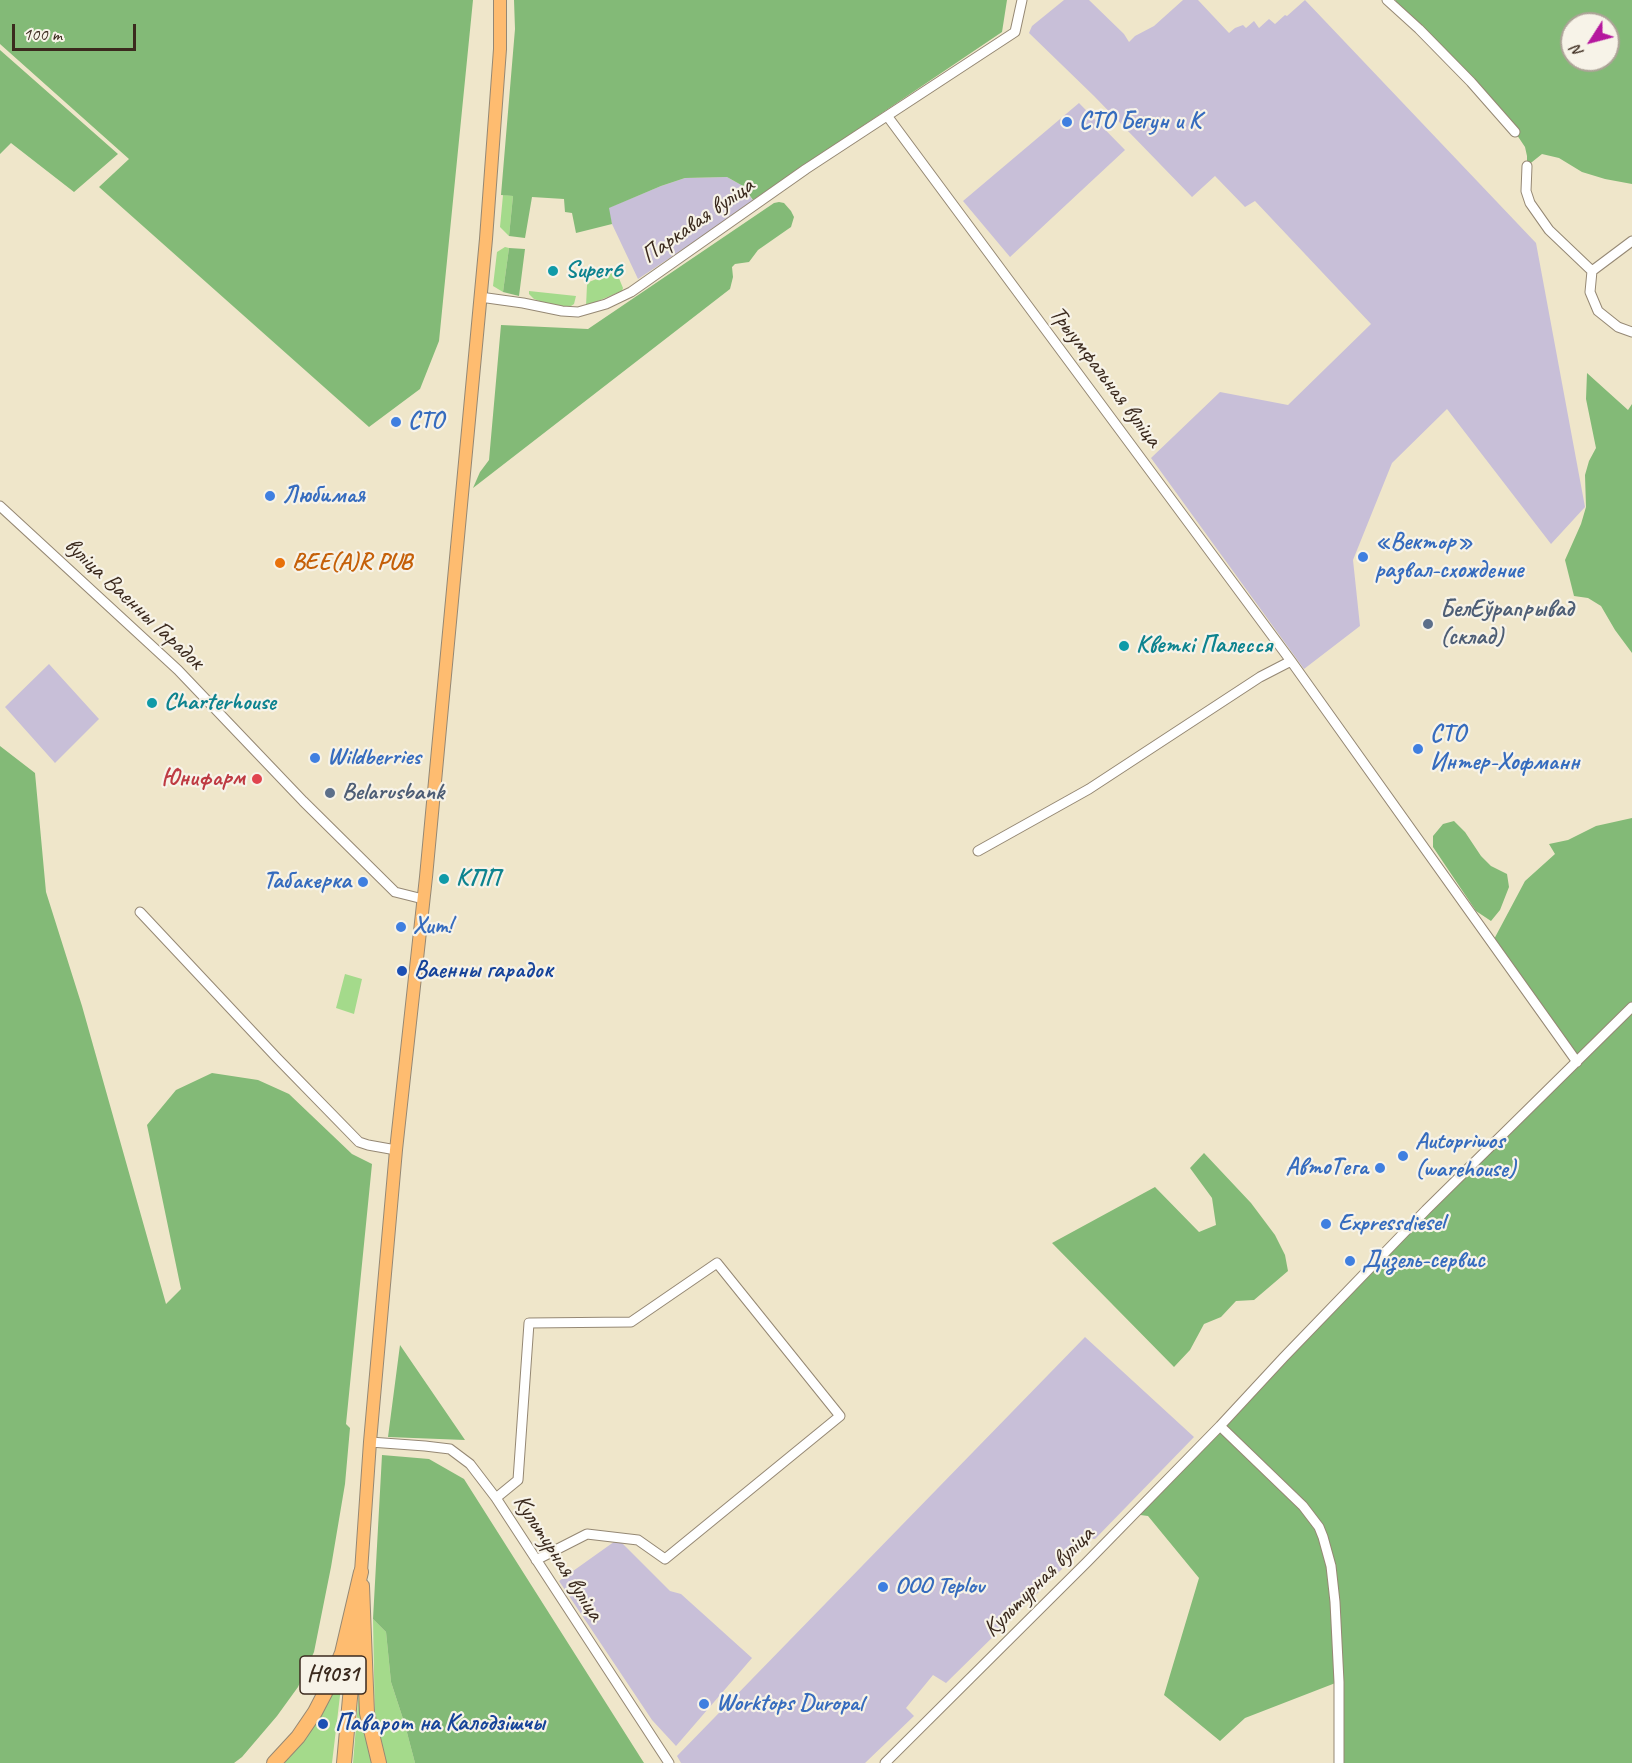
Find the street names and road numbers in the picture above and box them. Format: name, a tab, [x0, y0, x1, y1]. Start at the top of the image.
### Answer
street label: Паркавая вуліца	[636, 172, 760, 270]
street label: Трыумфальная вуліца	[1043, 301, 1167, 453]
street label: вуліца Ваенны Гарадок	[58, 532, 210, 676]
street label: Культурная вуліца	[506, 1489, 610, 1627]
street label: Культурная вуліца	[977, 1520, 1101, 1644]
road number: Н9031	[300, 1656, 366, 1694]

